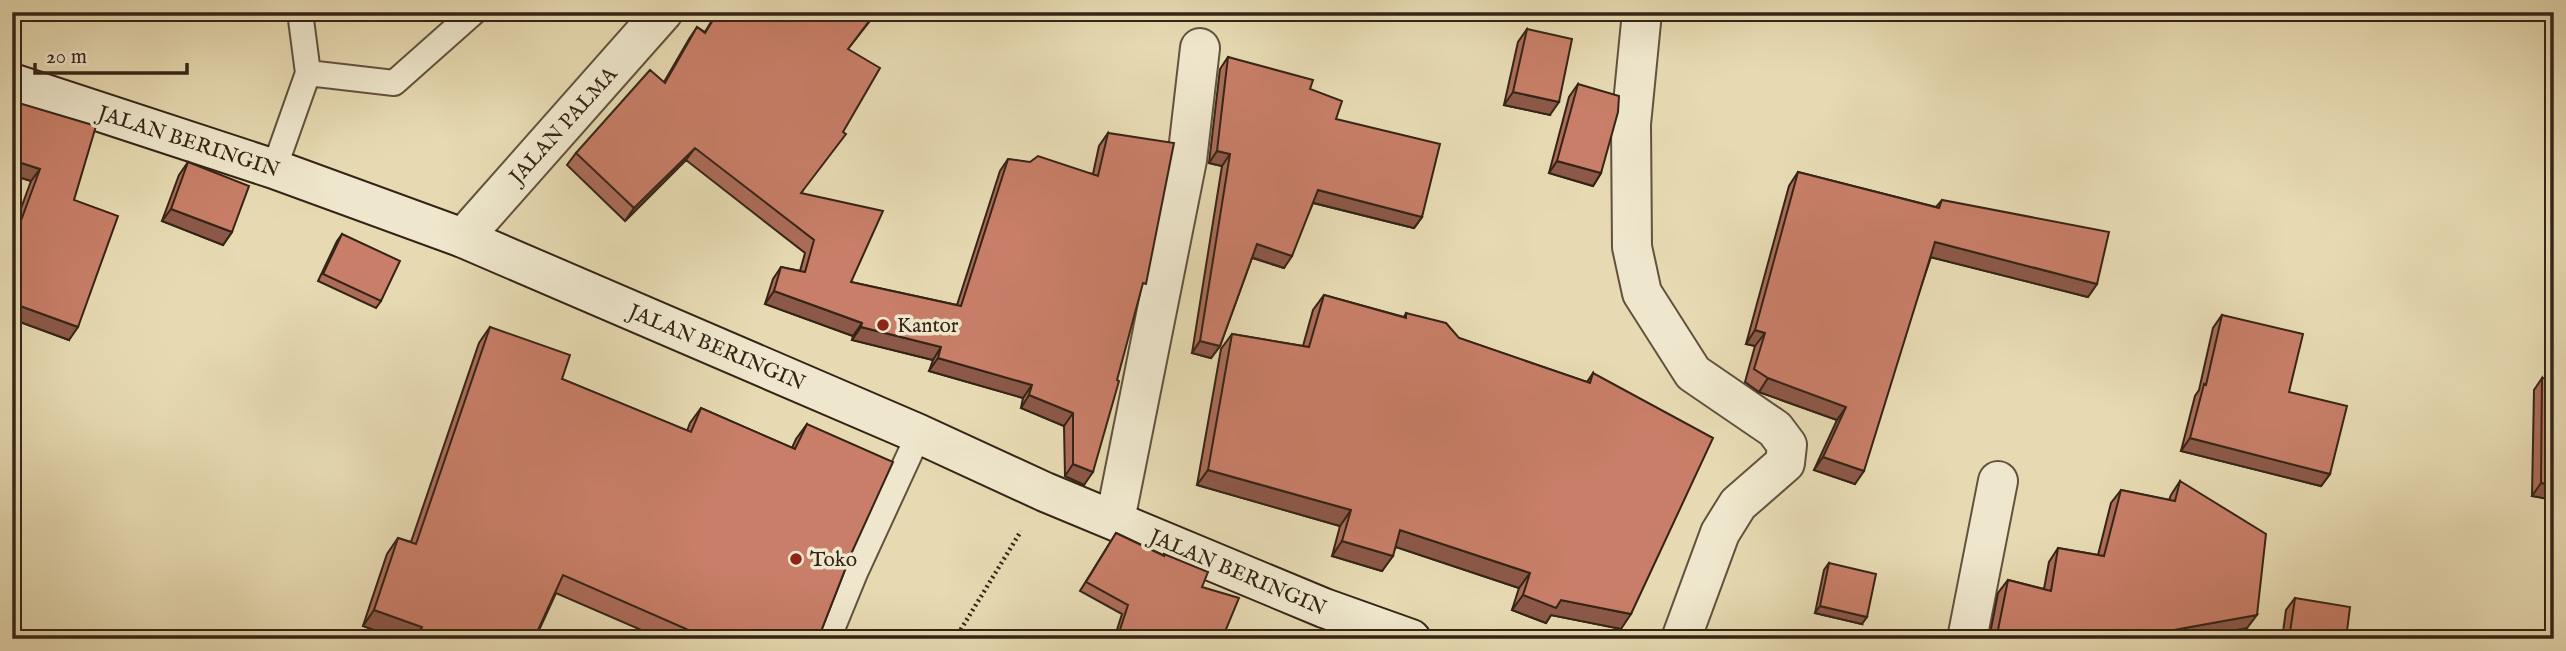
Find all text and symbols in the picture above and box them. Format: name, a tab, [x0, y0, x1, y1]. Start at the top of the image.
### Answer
scale bar	[35, 32, 187, 76]
text: 20 m	[46, 44, 87, 71]
street label: JALAN PALMA	[503, 61, 624, 192]
street label: JALAN BERINGIN	[92, 100, 283, 185]
street label: JALAN BERINGIN	[622, 298, 809, 398]
place label: Kantor	[897, 313, 959, 340]
marker: Kantor	[875, 317, 891, 333]
street label: JALAN BERINGIN	[1143, 523, 1330, 623]
place label: Toko	[810, 547, 857, 574]
marker: Toko	[788, 551, 804, 567]

